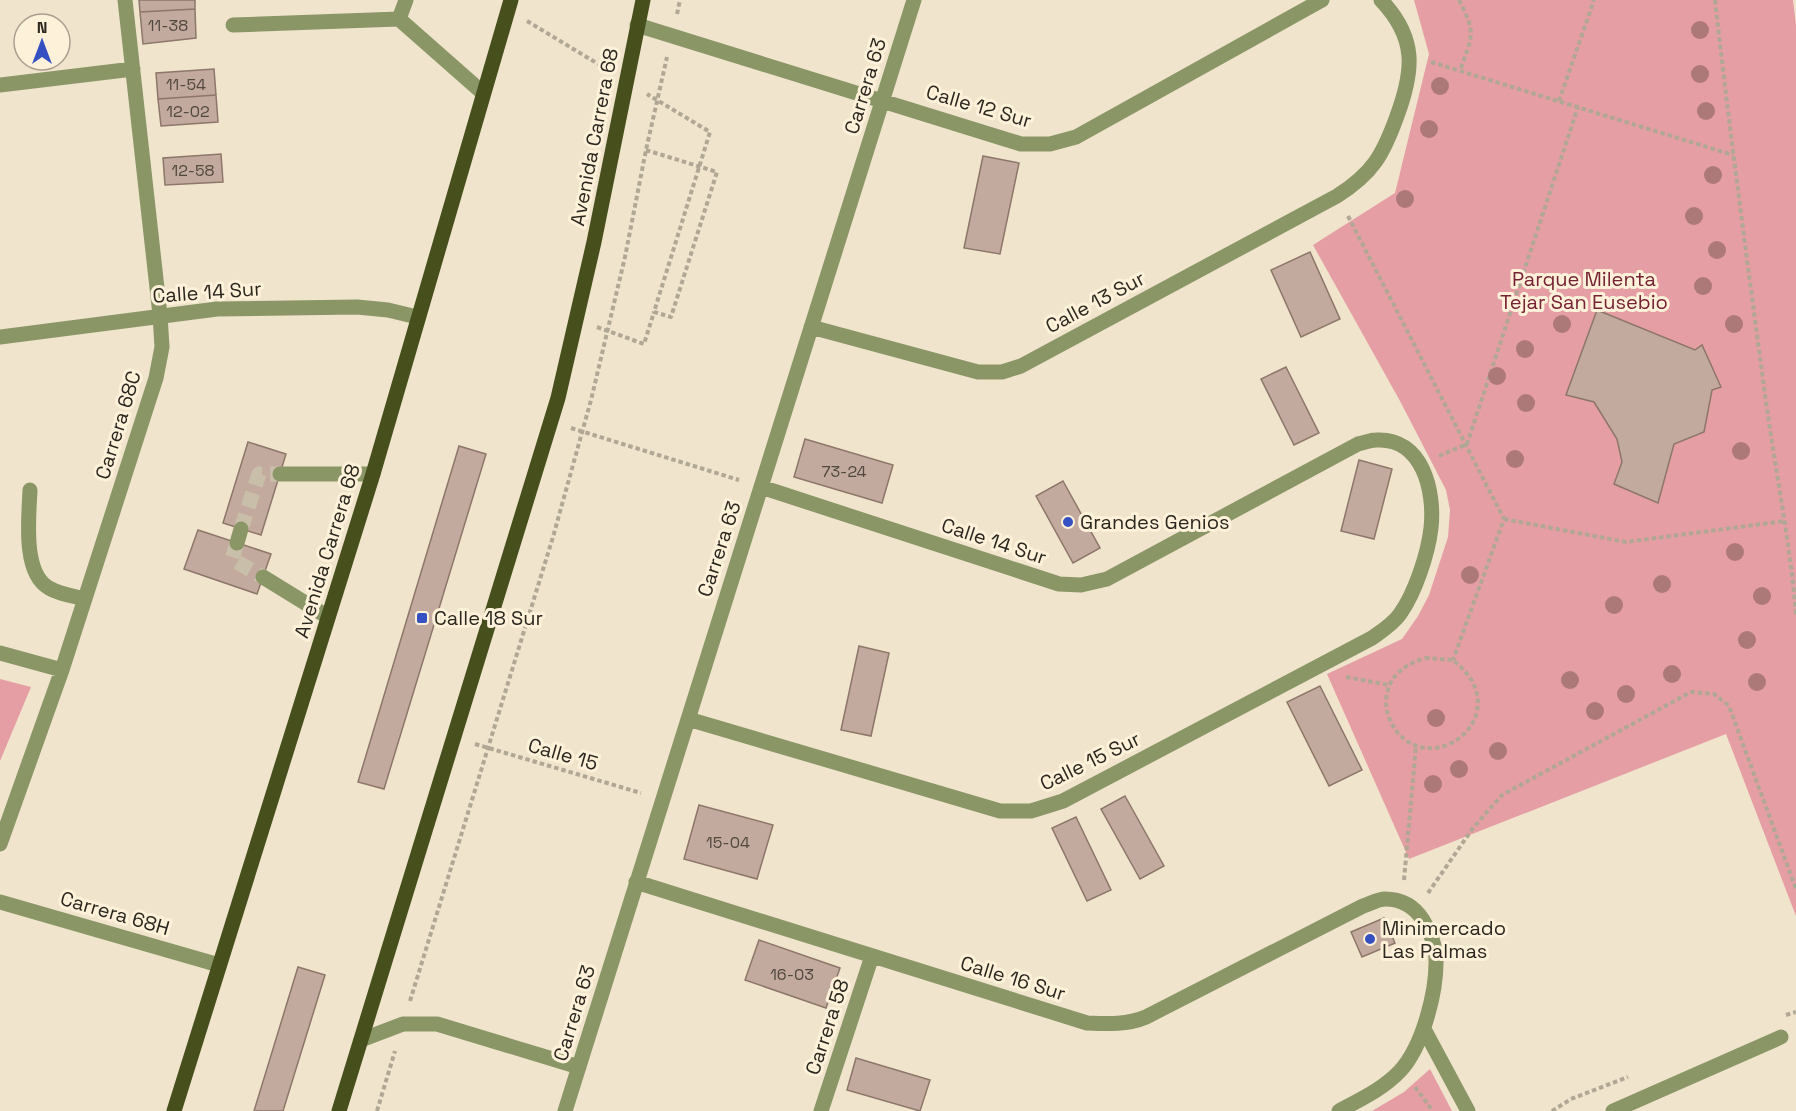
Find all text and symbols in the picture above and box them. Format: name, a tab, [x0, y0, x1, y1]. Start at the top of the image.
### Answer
north arrow	[12, 12, 72, 72]
house number: 11-38	[148, 15, 188, 36]
text: N	[37, 17, 47, 38]
street label: Carrera 63	[838, 35, 892, 137]
street label: Avenida Carrera 68	[564, 46, 624, 228]
house number: 11-54	[166, 74, 206, 95]
street label: Calle 12 Sur	[923, 79, 1035, 133]
house number: 12-02	[166, 101, 210, 122]
house number: 12-58	[171, 160, 215, 181]
street label: Calle 13 Sur	[1041, 265, 1149, 339]
park label: Parque Milenta Tejar San Eusebio	[1500, 266, 1668, 315]
street label: Calle 14 Sur	[152, 275, 262, 309]
street label: Carrera 68C	[89, 368, 147, 482]
street label: Avenida Carrera 68	[288, 461, 366, 641]
house number: 73-24	[821, 461, 867, 482]
street label: Carrera 63	[691, 498, 747, 600]
place label: Grandes Genios	[1080, 509, 1230, 535]
street label: Calle 14 Sur	[938, 512, 1050, 570]
marker: Grandes Genios	[1061, 515, 1075, 529]
place label: Calle 18 Sur	[434, 605, 543, 631]
marker: Calle 18 Sur	[415, 611, 429, 625]
street label: Calle 15 Sur	[1035, 726, 1145, 796]
street label: Calle 15	[525, 732, 601, 776]
house number: 15-04	[706, 832, 750, 853]
street label: Carrera 68H	[57, 885, 173, 941]
place label: Minimercado Las Palmas	[1382, 915, 1506, 964]
marker: Minimercado Las Palmas	[1363, 932, 1377, 946]
street label: Calle 16 Sur	[957, 950, 1069, 1006]
street label: Carrera 63	[547, 962, 601, 1064]
house number: 16-03	[770, 964, 814, 985]
street label: Carrera 58	[799, 976, 855, 1078]

